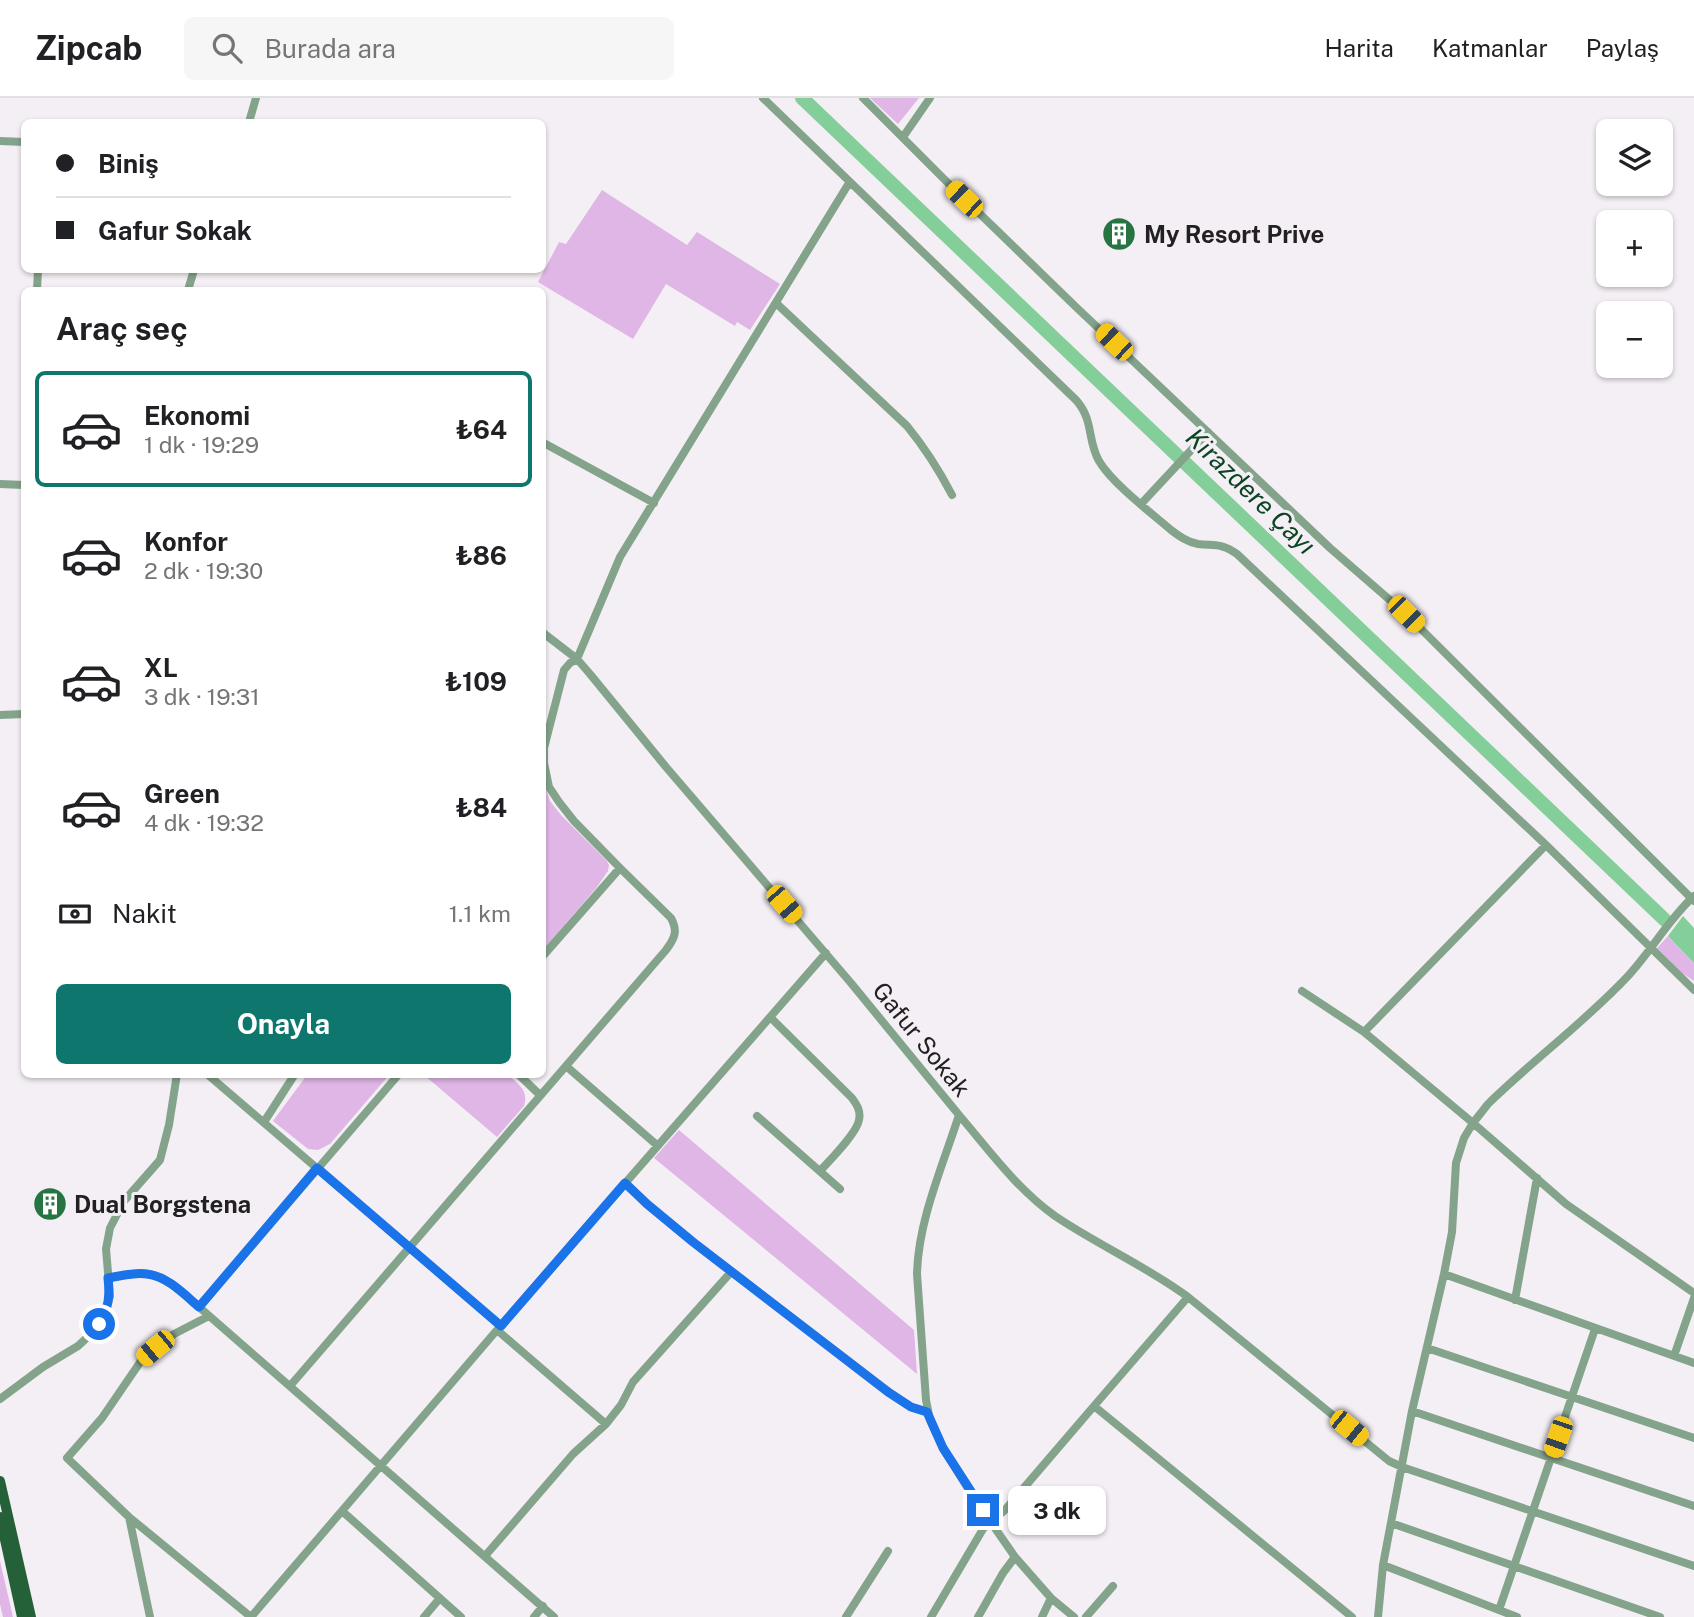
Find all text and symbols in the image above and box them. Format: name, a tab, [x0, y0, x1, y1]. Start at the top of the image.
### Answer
search box	[184, 17, 674, 80]
text: Zipcab	[35, 29, 142, 67]
icon: search	[208, 29, 246, 67]
text: Burada ara	[264, 33, 396, 64]
text: Harita	[1325, 34, 1394, 62]
text: Katmanlar	[1432, 34, 1548, 62]
text: Paylaş	[1586, 34, 1659, 62]
map controls	[1596, 119, 1673, 378]
button: layers	[1596, 119, 1673, 196]
text: Biniş	[98, 148, 159, 179]
car	[942, 177, 987, 221]
button: +	[1596, 210, 1673, 287]
text: Gafur Sokak	[98, 215, 252, 246]
building icon: My Resort Prive	[1100, 215, 1138, 253]
place label: My Resort Prive	[1144, 220, 1324, 248]
button: −	[1596, 301, 1673, 378]
text: Araç seç	[56, 310, 188, 347]
car	[1092, 320, 1137, 364]
icon: car	[60, 398, 123, 461]
text: Ekonomi	[144, 400, 250, 431]
text: ₺64	[456, 414, 507, 445]
water label: Kirazdere Çayı	[1180, 422, 1322, 560]
text: 1 dk · 19:29	[144, 431, 259, 458]
icon: car	[60, 524, 123, 587]
text: Konfor	[144, 526, 228, 557]
text: ₺86	[455, 540, 507, 571]
text: 2 dk · 19:30	[144, 557, 263, 584]
car	[1384, 592, 1429, 636]
icon: car	[60, 650, 123, 713]
text: XL	[144, 652, 178, 683]
text: ₺109	[445, 666, 507, 697]
text: 3 dk · 19:31	[144, 683, 260, 710]
icon: car	[60, 776, 123, 839]
text: Green	[144, 778, 220, 809]
text: ₺84	[456, 792, 507, 823]
text: 4 dk · 19:32	[144, 809, 264, 836]
car	[763, 881, 806, 927]
icon: cash	[56, 895, 94, 933]
text: Nakit	[112, 898, 177, 929]
text: 1.1 km	[449, 900, 511, 927]
street label: Gafur Sokak	[867, 976, 977, 1102]
button: Onayla	[56, 984, 511, 1064]
building icon: Dual Borgstena	[31, 1185, 69, 1223]
place label: Dual Borgstena	[74, 1190, 251, 1218]
route start	[83, 1308, 115, 1340]
car	[133, 1326, 178, 1370]
car	[1327, 1407, 1372, 1449]
car	[1542, 1414, 1575, 1460]
callout: 3 dk	[1007, 1486, 1106, 1534]
route end	[967, 1494, 999, 1526]
text: 3 dk	[1033, 1497, 1081, 1524]

